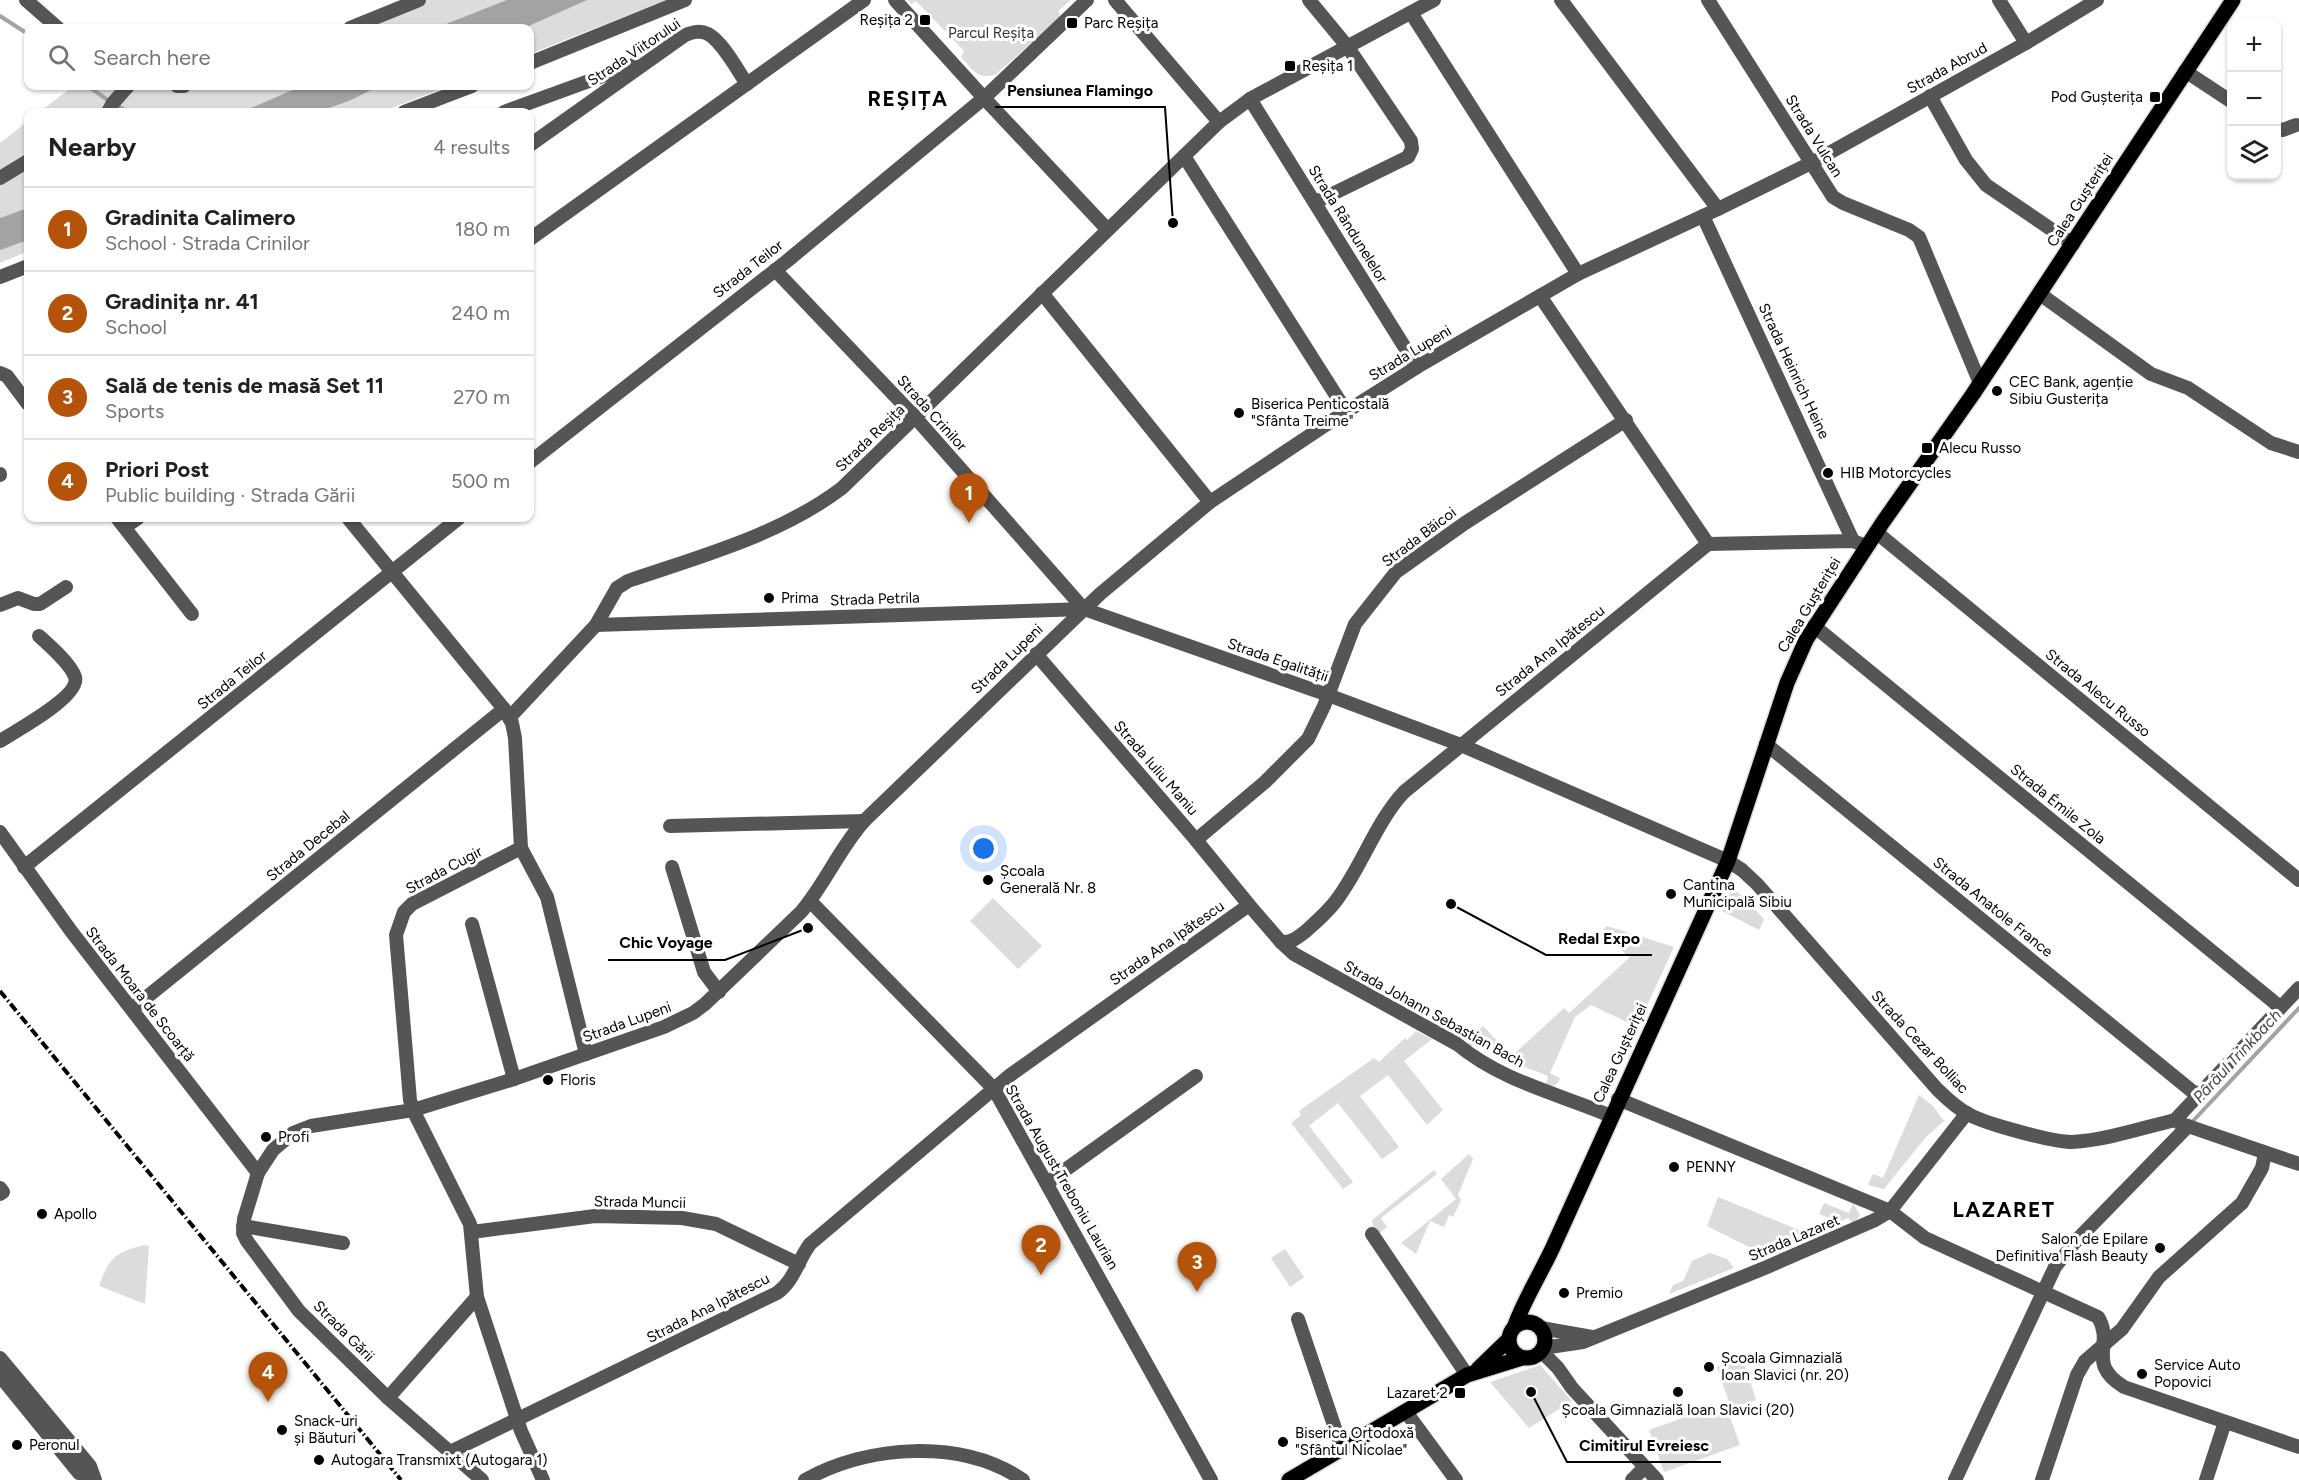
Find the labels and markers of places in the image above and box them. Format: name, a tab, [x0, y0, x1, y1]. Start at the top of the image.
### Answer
place label: Reșița 2	[860, 11, 913, 29]
marker: Reșița 2	[918, 13, 932, 27]
place label: Parc Reșița	[1084, 14, 1158, 32]
marker: Parc Reșița	[1065, 16, 1079, 30]
place label: Reșița 1	[1302, 57, 1353, 75]
marker: Reșița 1	[1283, 59, 1297, 73]
callout: Pensiunea Flamingo	[995, 73, 1165, 107]
place label: Pod Gușterița	[2051, 88, 2143, 106]
marker: Pod Gușterița	[2148, 90, 2162, 104]
place label: CEC Bank, agenție Sibiu Gusterița	[2009, 373, 2133, 408]
marker: CEC Bank, agenție Sibiu Gusterița	[1990, 384, 2004, 398]
place label: Biserica Penticostală "Sfânta Treime"	[1251, 395, 1389, 430]
marker: Biserica Penticostală "Sfânta Treime"	[1232, 406, 1246, 420]
place label: Alecu Russo	[1939, 439, 2022, 457]
marker: Alecu Russo	[1920, 441, 1934, 455]
place label: HIB Motorcycles	[1840, 464, 1951, 482]
marker: HIB Motorcycles	[1821, 466, 1835, 480]
pin: 1	[950, 474, 988, 523]
place label: Prima	[781, 589, 819, 607]
marker: Prima	[762, 591, 776, 605]
place label: Școala Generală Nr. 8	[1000, 862, 1096, 897]
marker: Școala Generală Nr. 8	[981, 873, 995, 887]
place label: Cantina Municipală Sibiu	[1683, 876, 1792, 911]
marker: Cantina Municipală Sibiu	[1664, 887, 1678, 901]
callout: Redal Expo	[1546, 921, 1652, 955]
callout: Chic Voyage	[608, 926, 725, 960]
place label: Floris	[560, 1071, 596, 1089]
marker: Floris	[541, 1073, 555, 1087]
place label: Profi	[278, 1128, 309, 1146]
marker: Profi	[259, 1130, 273, 1144]
place label: PENNY	[1686, 1158, 1736, 1176]
marker: PENNY	[1667, 1160, 1681, 1174]
place label: Apollo	[54, 1205, 97, 1223]
marker: Apollo	[35, 1207, 49, 1221]
pin: 2	[1022, 1226, 1060, 1275]
place label: Salon de Epilare Definitiva Flash Beauty	[1995, 1230, 2148, 1265]
marker: Salon de Epilare Definitiva Flash Beauty	[2153, 1241, 2167, 1255]
pin: 3	[1178, 1242, 1216, 1292]
place label: Premio	[1576, 1284, 1623, 1302]
marker: Premio	[1557, 1286, 1571, 1300]
place label: Școala Gimnazială Ioan Slavici (nr. 20)	[1721, 1349, 1849, 1384]
pin: 4	[248, 1352, 288, 1402]
place label: Service Auto Popovici	[2154, 1356, 2241, 1391]
marker: Școala Gimnazială Ioan Slavici (nr. 20)	[1702, 1360, 1716, 1374]
marker: Service Auto Popovici	[2135, 1367, 2149, 1381]
place label: Lazaret 2	[1387, 1384, 1448, 1402]
marker: Școala Gimnazială Ioan Slavici (20)	[1671, 1385, 1685, 1399]
marker: Lazaret 2	[1453, 1386, 1467, 1400]
place label: Școala Gimnazială Ioan Slavici (20)	[1562, 1401, 1794, 1419]
place label: Snack-uri și Băuturi	[294, 1412, 358, 1447]
marker: Snack-uri și Băuturi	[275, 1423, 289, 1437]
place label: Biserica Ortodoxă "Sfântul Nicolae"	[1295, 1424, 1414, 1459]
callout: Cimitirul Evreiesc	[1567, 1428, 1721, 1462]
marker: Biserica Ortodoxă "Sfântul Nicolae"	[1276, 1435, 1290, 1449]
place label: Peronul	[29, 1436, 80, 1454]
marker: Peronul	[10, 1438, 24, 1452]
place label: Autogara Transmixt (Autogara 1)	[331, 1451, 548, 1469]
marker: Autogara Transmixt (Autogara 1)	[312, 1453, 326, 1467]

